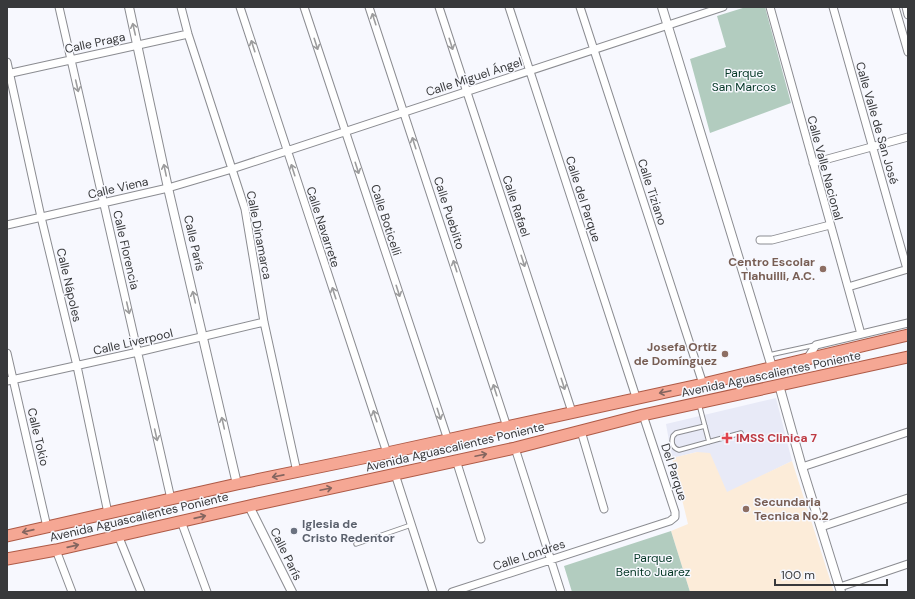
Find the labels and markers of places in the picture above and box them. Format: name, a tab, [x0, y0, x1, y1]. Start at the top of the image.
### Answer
place label: Centro Escolar Tlahuilli, A.C.	[728, 254, 815, 284]
marker: Centro Escolar Tlahuilli, A.C.	[818, 264, 828, 274]
place label: Josefa Ortiz de Domínguez	[634, 339, 717, 369]
marker: Josefa Ortiz de Domínguez	[720, 349, 730, 359]
place label: IMSS Clinica 7	[736, 430, 817, 446]
marker: IMSS Clinica 7	[721, 432, 733, 444]
place label: Secundaria Tecnica No.2	[754, 494, 829, 524]
marker: Secundaria Tecnica No.2	[741, 504, 751, 514]
place label: Iglesia de Cristo Redentor	[302, 516, 395, 546]
marker: Iglesia de Cristo Redentor	[289, 526, 299, 536]

